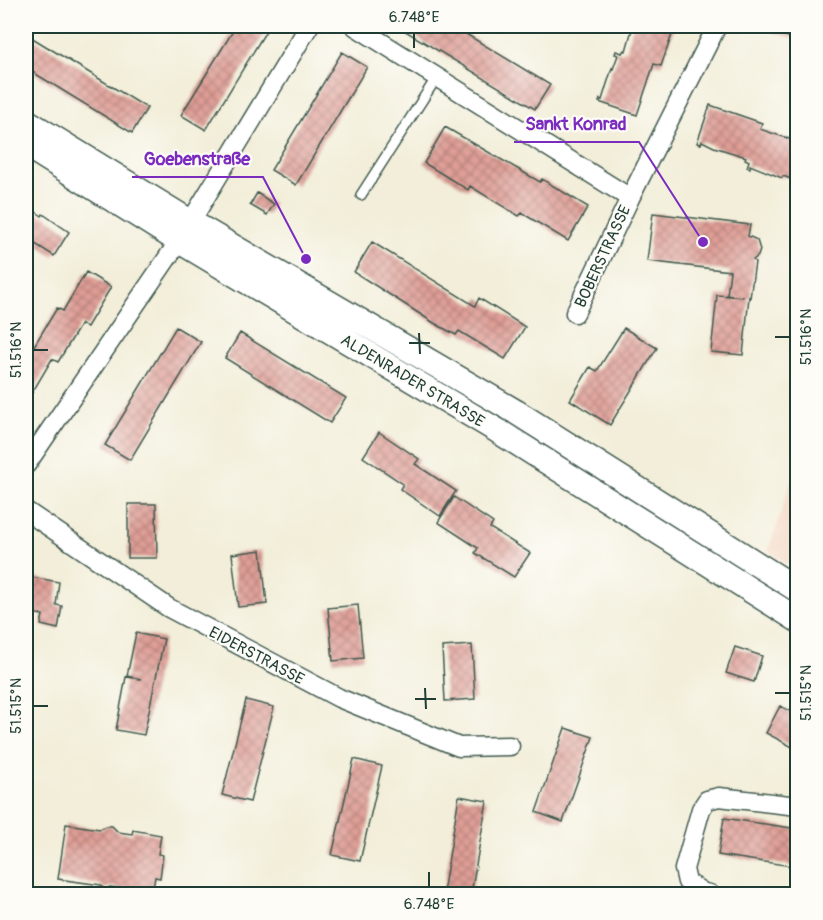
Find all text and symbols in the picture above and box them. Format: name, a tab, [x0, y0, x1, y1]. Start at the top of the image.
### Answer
text: 6.748°E	[389, 8, 439, 27]
callout: Sankt Konrad	[514, 106, 639, 142]
text: Sankt Konrad	[525, 113, 627, 136]
callout: Goebenstraße	[132, 141, 263, 177]
text: Goebenstraße	[144, 148, 251, 171]
street label: BOBERSTRASSE	[570, 202, 635, 311]
text: 51.516°N	[797, 309, 816, 365]
text: 51.516°N	[7, 322, 26, 378]
street label: ALDENRADER STRASSE	[337, 330, 488, 432]
street label: EIDERSTRASSE	[205, 622, 308, 689]
text: 51.515°N	[797, 665, 816, 721]
text: 51.515°N	[7, 678, 26, 734]
text: 6.748°E	[404, 895, 454, 914]

